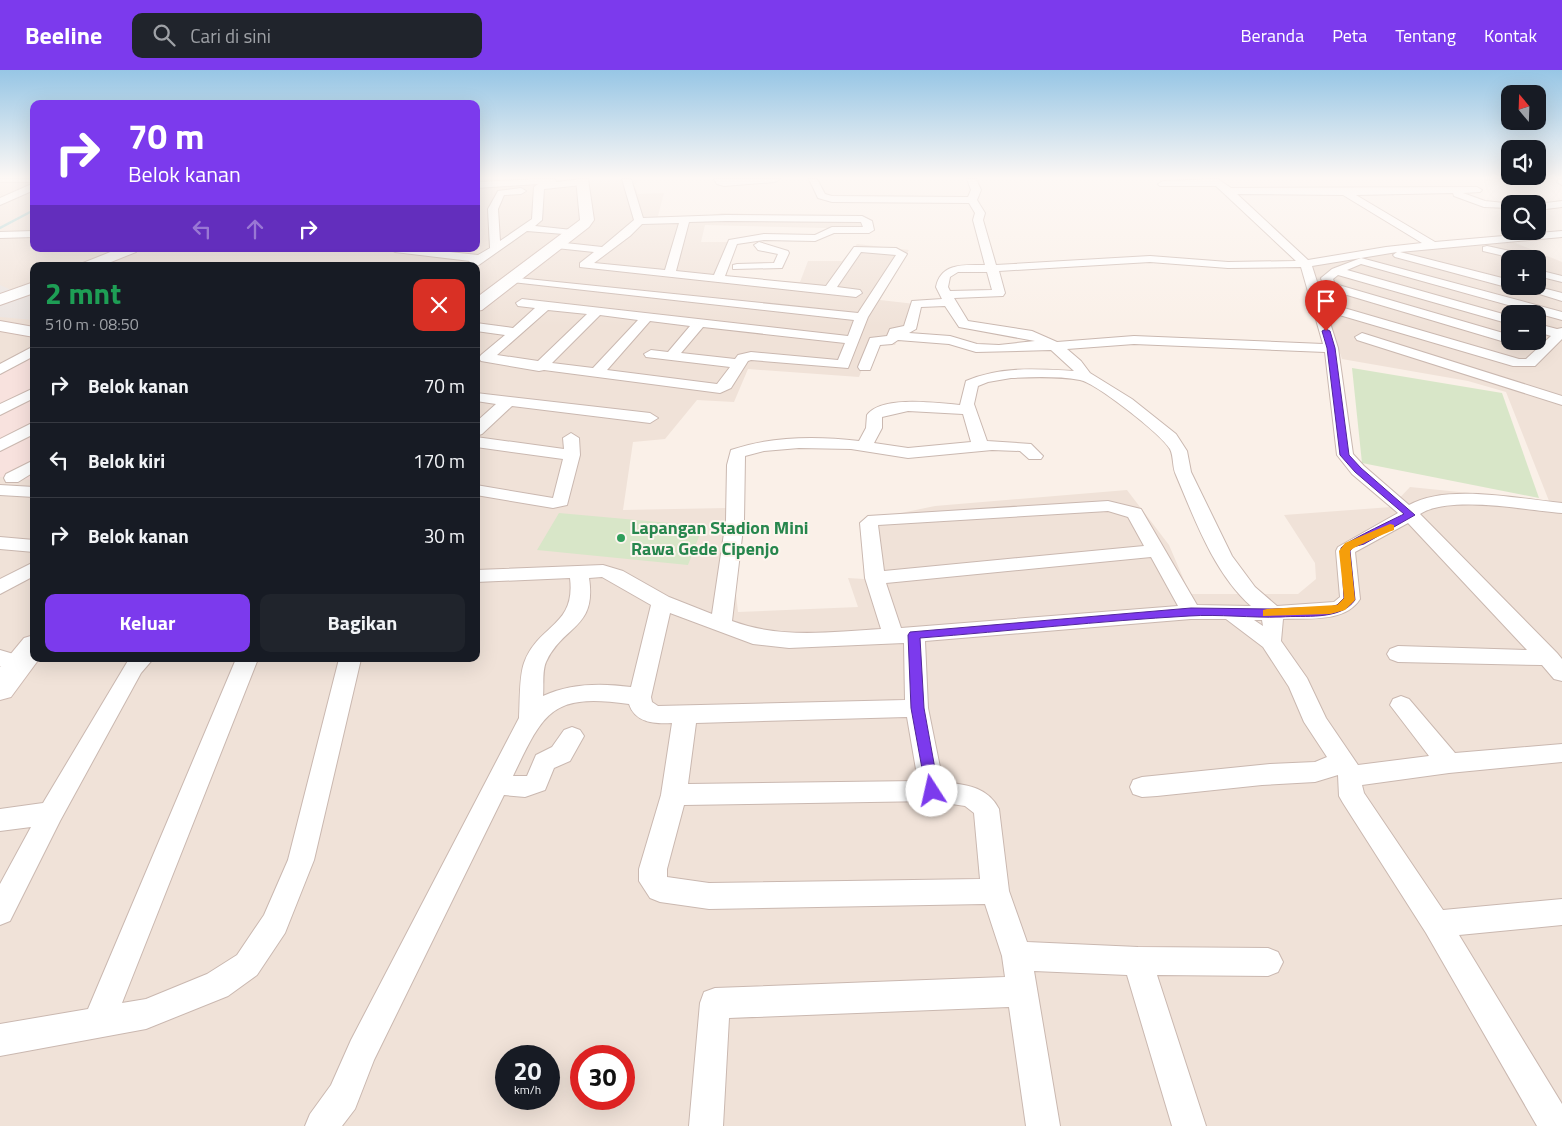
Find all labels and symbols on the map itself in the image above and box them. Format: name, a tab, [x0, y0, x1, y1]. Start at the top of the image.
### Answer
north arrow	[1501, 85, 1546, 130]
pin	[1305, 280, 1347, 331]
place label: Lapangan Stadion Mini Rawa Gede Cipenjo	[631, 514, 809, 562]
marker: Lapangan Stadion Mini Rawa Gede Cipenjo	[615, 532, 627, 544]
position arrow	[905, 764, 957, 816]
speed limit sign: 30	[570, 1045, 635, 1110]

